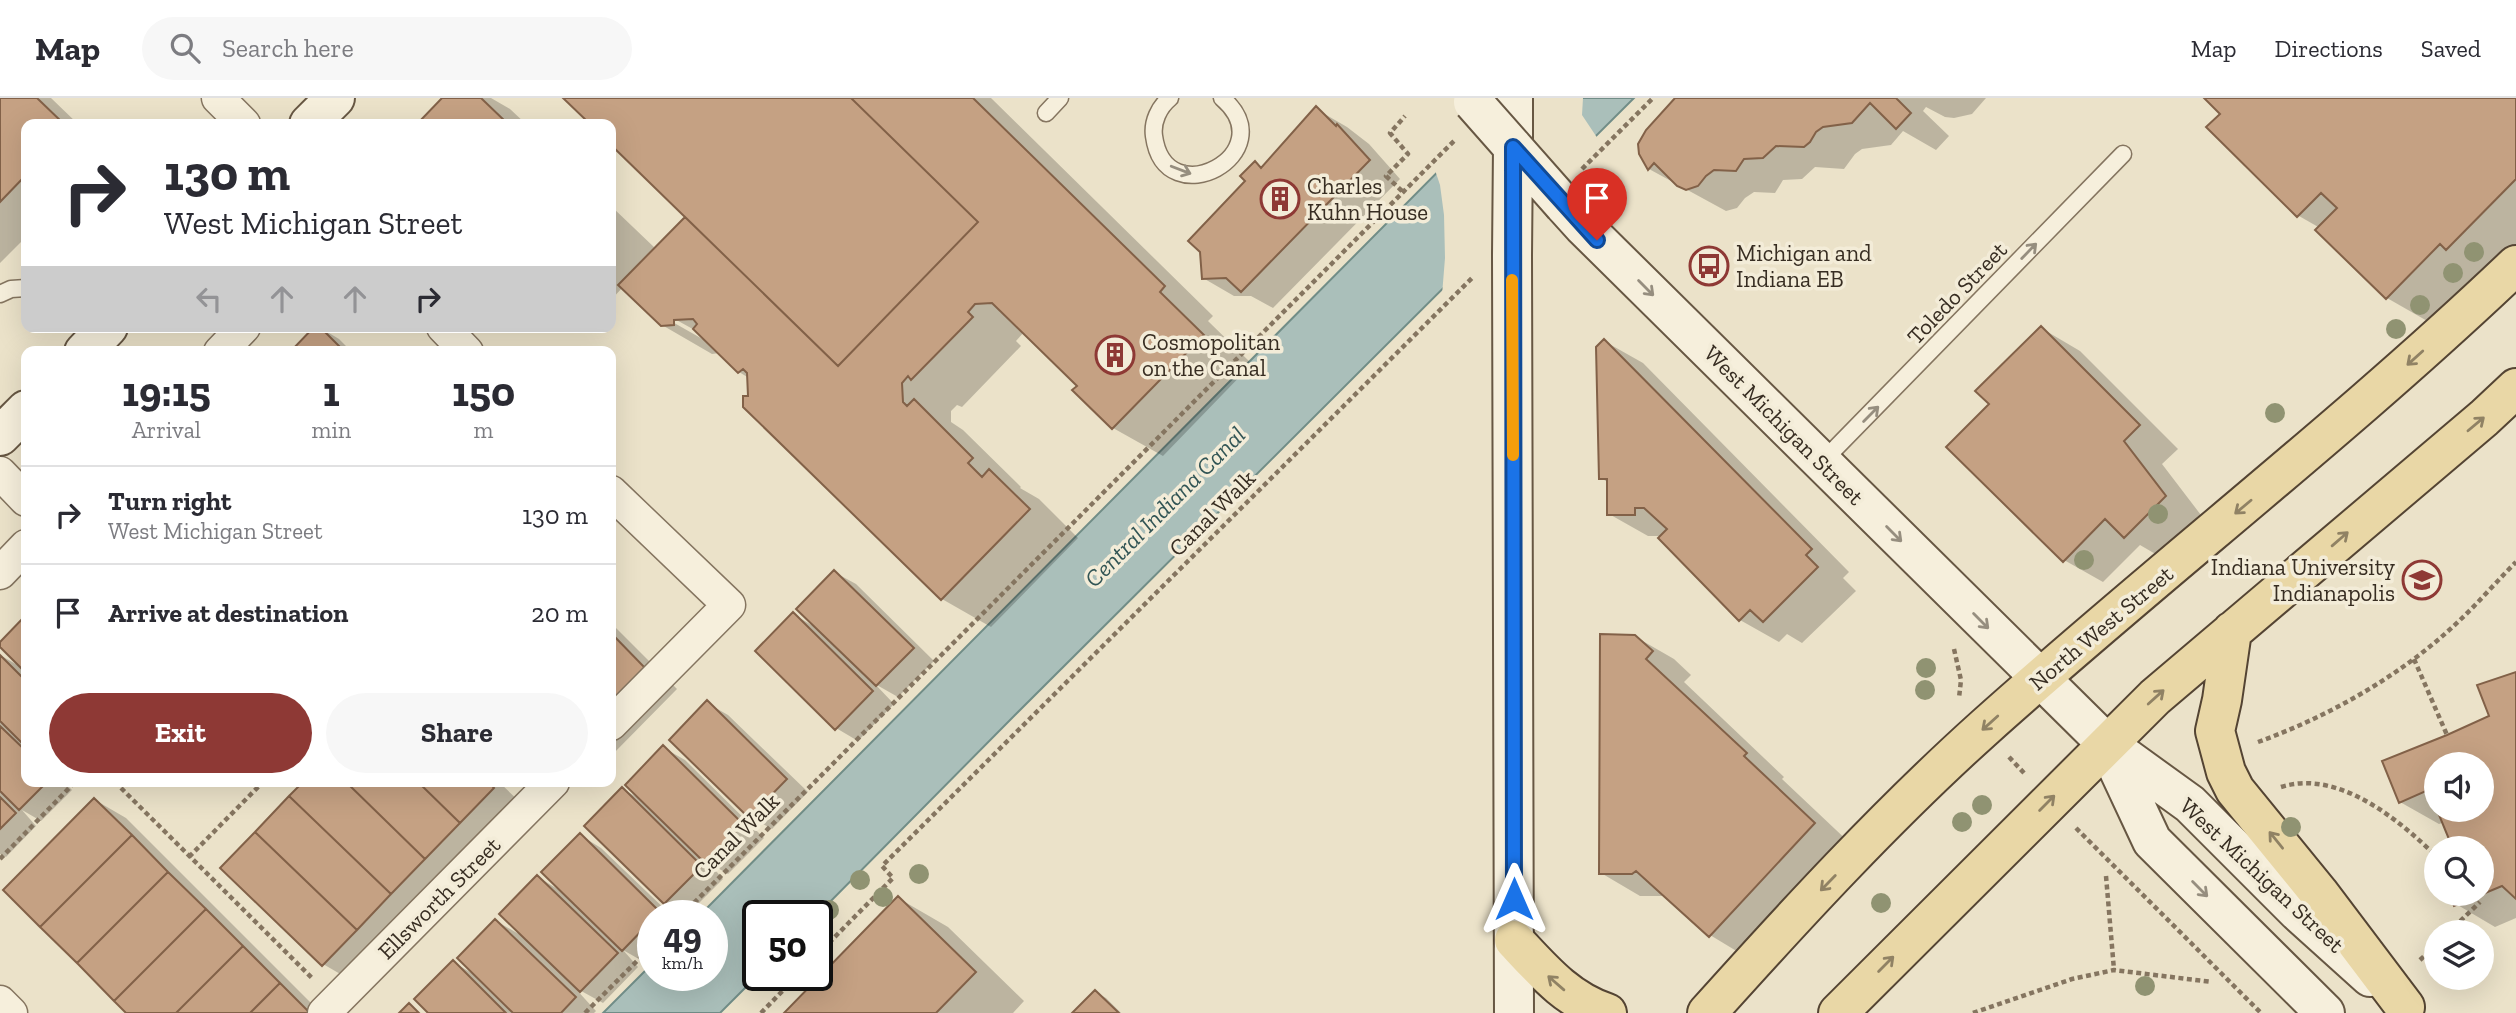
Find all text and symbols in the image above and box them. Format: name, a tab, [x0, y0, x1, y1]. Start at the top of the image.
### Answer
search box	[142, 17, 632, 80]
text: Map	[35, 29, 100, 68]
icon: search	[166, 29, 204, 67]
text: Search here	[222, 32, 354, 64]
text: Map	[2191, 34, 2237, 63]
text: Directions	[2275, 34, 2383, 63]
text: Saved	[2421, 34, 2481, 63]
text: 130 m	[164, 144, 290, 203]
icon: right	[49, 147, 140, 238]
one-way arrow	[1170, 165, 1191, 178]
pin	[1567, 168, 1627, 240]
place label: Charles Kuhn House	[1307, 172, 1428, 226]
building icon: Charles Kuhn House	[1259, 178, 1301, 220]
icon: arrive	[1578, 179, 1616, 217]
text: West Michigan Street	[164, 204, 462, 242]
street label: Toledo Street	[1901, 236, 2013, 350]
place label: Michigan and Indiana EB	[1736, 239, 1872, 293]
one-way arrow	[2020, 243, 2037, 260]
bus stop icon: Michigan and Indiana EB	[1688, 245, 1730, 287]
icon: left	[190, 280, 228, 318]
icon: ahead	[263, 280, 301, 318]
icon: ahead	[336, 280, 374, 318]
icon: right	[409, 280, 447, 318]
one-way arrow	[1637, 280, 1654, 297]
place label: Cosmopolitan on the Canal	[1142, 328, 1280, 382]
building icon: Cosmopolitan on the Canal	[1094, 334, 1136, 376]
street label: West Michigan Street	[1698, 339, 1870, 511]
one-way arrow	[2406, 350, 2424, 366]
text: 19:15	[122, 366, 211, 417]
text: 1	[323, 366, 340, 417]
text: 150	[452, 366, 515, 417]
one-way arrow	[1862, 406, 1879, 423]
text: Arrival	[132, 416, 201, 444]
text: min	[312, 416, 351, 444]
text: m	[474, 416, 493, 444]
one-way arrow	[2467, 416, 2485, 432]
water label: Central Indiana Canal	[1078, 420, 1251, 593]
street label: Canal Walk	[1163, 464, 1261, 562]
text: Turn right	[108, 485, 231, 517]
icon: right	[49, 496, 87, 534]
text: 130 m	[522, 499, 588, 531]
one-way arrow	[2235, 499, 2253, 515]
text: West Michigan Street	[108, 517, 322, 545]
one-way arrow	[1886, 525, 1903, 542]
one-way arrow	[2330, 531, 2348, 547]
place label: Indiana University Indianapolis	[2211, 553, 2395, 607]
street label: North West Street	[2023, 559, 2179, 696]
school or university icon: Indiana University Indianapolis	[2401, 559, 2443, 601]
icon: arrive	[49, 594, 87, 632]
text: Arrive at destination	[108, 597, 348, 629]
text: 20 m	[531, 597, 588, 629]
one-way arrow	[1973, 612, 1990, 629]
one-way arrow	[2147, 689, 2165, 705]
button: Exit	[49, 693, 312, 773]
button: Share	[326, 693, 588, 773]
one-way arrow	[1981, 715, 1999, 731]
map controls	[2424, 752, 2494, 990]
button: sound	[2424, 752, 2494, 822]
street label: Canal Walk	[687, 787, 785, 885]
street label: West Michigan Street	[2174, 792, 2350, 959]
one-way arrow	[2038, 795, 2055, 812]
street label: Ellsworth Street	[372, 831, 506, 965]
one-way arrow	[2268, 832, 2284, 850]
button: search	[2424, 836, 2494, 906]
position arrow	[1477, 862, 1551, 936]
one-way arrow	[1819, 875, 1836, 892]
one-way arrow	[2191, 881, 2208, 898]
speed limit sign: 50	[742, 900, 833, 991]
text: 49	[663, 915, 702, 957]
button: layers	[2424, 920, 2494, 990]
text: km/h	[662, 952, 703, 974]
one-way arrow	[1877, 956, 1894, 973]
one-way arrow	[1547, 975, 1565, 991]

